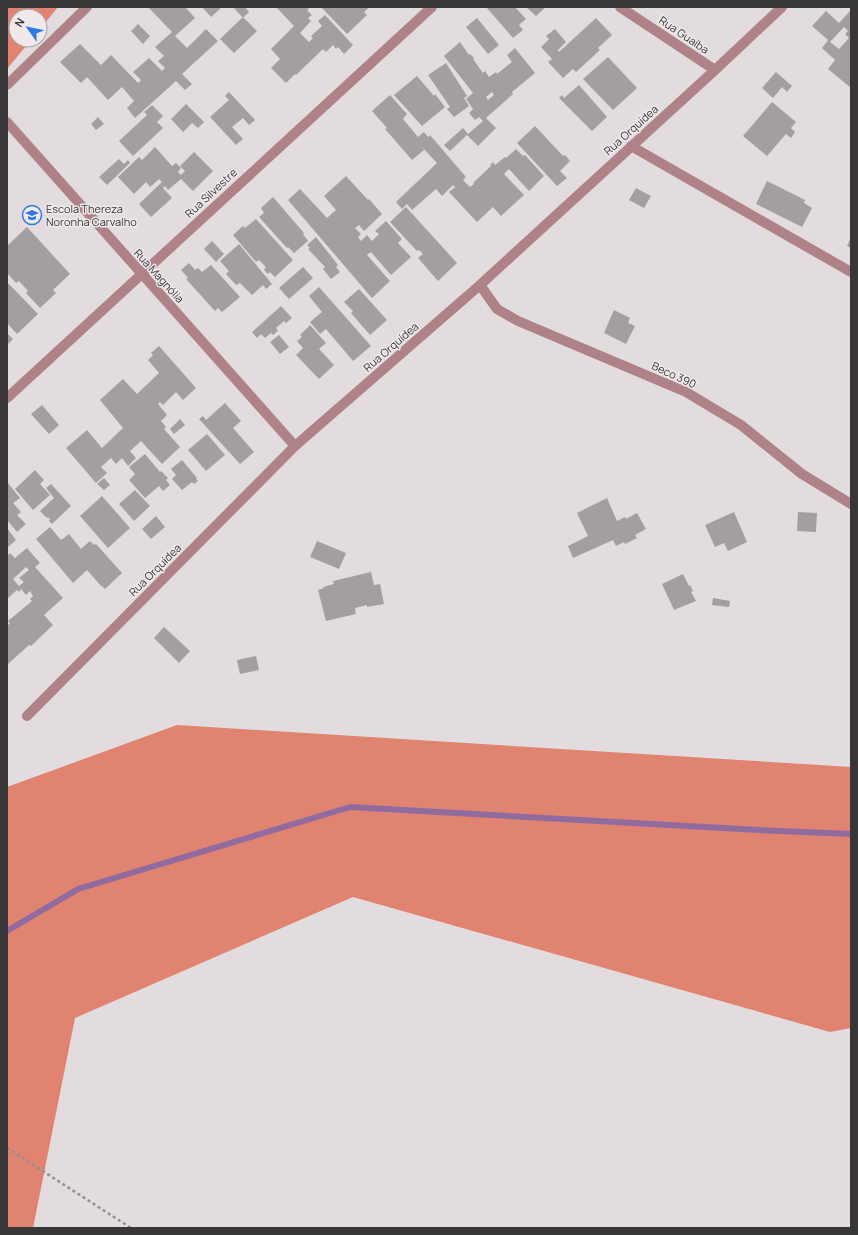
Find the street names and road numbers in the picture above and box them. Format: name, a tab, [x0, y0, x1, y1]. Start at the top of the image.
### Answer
street label: Rua Guaíba	[656, 12, 712, 57]
street label: Rua Orquídea	[600, 101, 661, 158]
street label: Rua Silvestre	[181, 164, 240, 221]
street label: Rua Magnólia	[131, 245, 188, 306]
street label: Rua Orquídea	[360, 319, 421, 375]
street label: Beco 390	[650, 358, 699, 391]
street label: Rua Orquídea	[125, 540, 184, 599]

